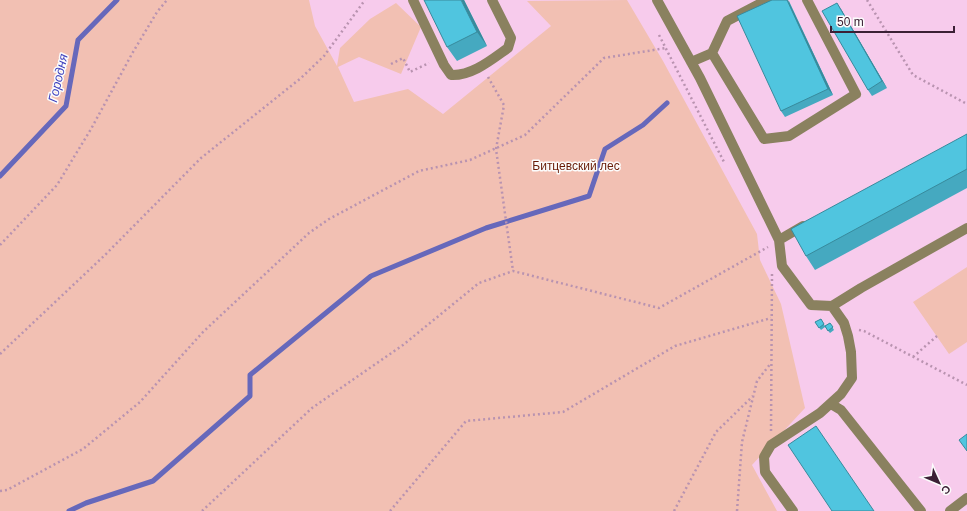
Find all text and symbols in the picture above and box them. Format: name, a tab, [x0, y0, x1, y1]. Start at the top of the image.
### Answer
scale bar	[831, 8, 954, 34]
text: 50 m	[837, 15, 864, 29]
water label: Городня	[45, 52, 71, 104]
park label: Битцевский лес	[532, 159, 620, 173]
north arrow	[919, 463, 959, 503]
text: С	[939, 483, 953, 497]

